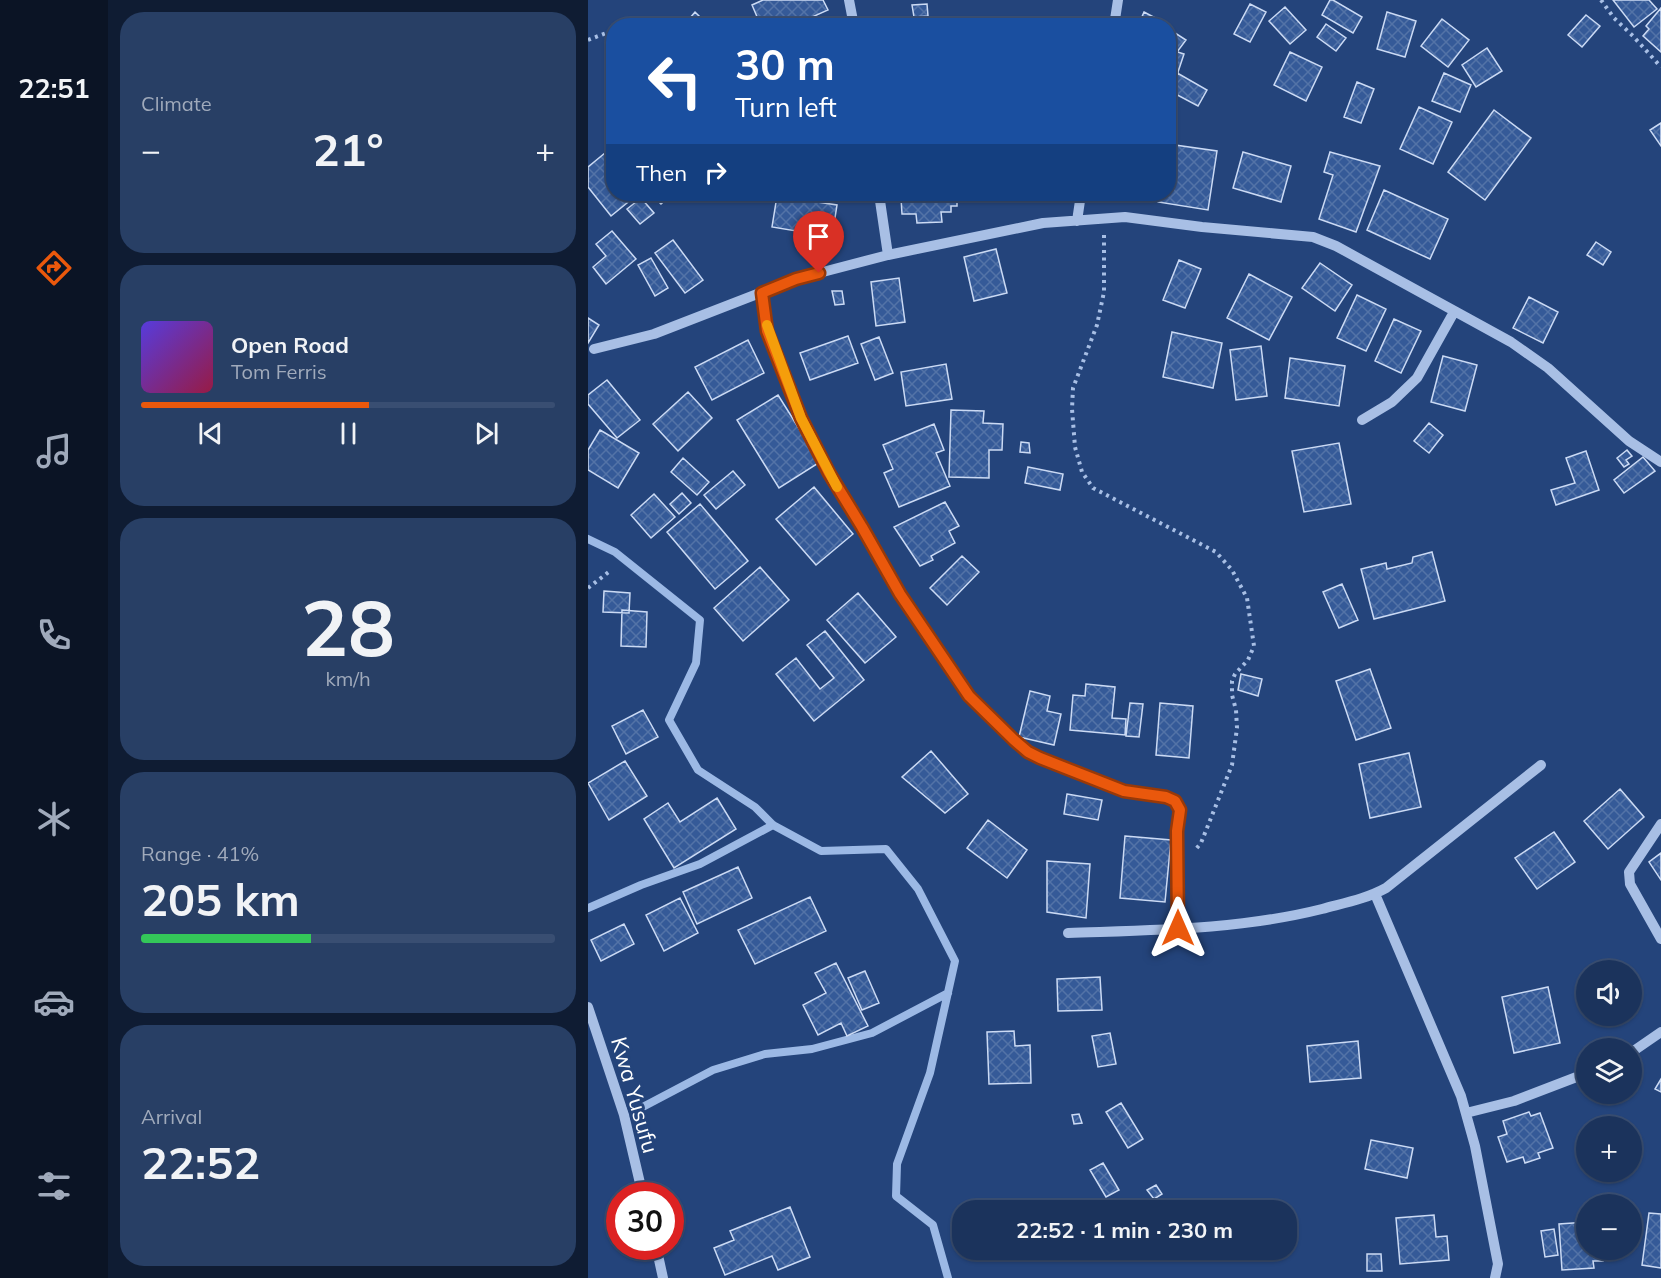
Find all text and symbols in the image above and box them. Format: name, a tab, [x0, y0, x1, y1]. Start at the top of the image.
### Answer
text: 30 m	[735, 38, 835, 91]
icon: left	[636, 42, 714, 120]
text: 22:51	[18, 71, 90, 105]
text: Turn left	[735, 90, 837, 124]
text: Climate	[141, 91, 212, 116]
text: 21°	[312, 121, 384, 177]
text: −	[141, 129, 161, 170]
text: +	[535, 129, 555, 170]
icon: right	[699, 156, 732, 189]
text: Then	[636, 159, 687, 187]
pin	[793, 211, 844, 273]
icon: arrive	[802, 220, 835, 253]
icon: directions	[33, 247, 75, 289]
text: Open Road	[231, 331, 349, 359]
text: Tom Ferris	[231, 359, 327, 384]
icon: previous	[194, 417, 227, 450]
icon: pause	[332, 417, 365, 450]
icon: next	[470, 417, 503, 450]
icon: music	[33, 430, 75, 472]
text: 28	[301, 578, 395, 676]
icon: phone	[33, 614, 75, 656]
text: km/h	[325, 666, 371, 691]
icon: climate	[33, 798, 75, 840]
text: Range · 41%	[141, 841, 259, 866]
text: 205 km	[141, 871, 300, 927]
position arrow	[1146, 896, 1210, 960]
map controls	[1576, 960, 1642, 1260]
button: sound	[1576, 960, 1642, 1026]
icon: car	[33, 981, 75, 1023]
street label: Kwa Yusufu	[605, 1034, 665, 1156]
button: layers	[1576, 1038, 1642, 1104]
text: Arrival	[141, 1104, 202, 1129]
button: +	[1576, 1116, 1642, 1182]
text: 22:52	[141, 1134, 260, 1190]
icon: filters	[33, 1165, 75, 1207]
speed limit sign: 30	[606, 1182, 684, 1260]
button: −	[1576, 1194, 1642, 1260]
text: 22:52 · 1 min · 230 m	[1016, 1216, 1233, 1244]

